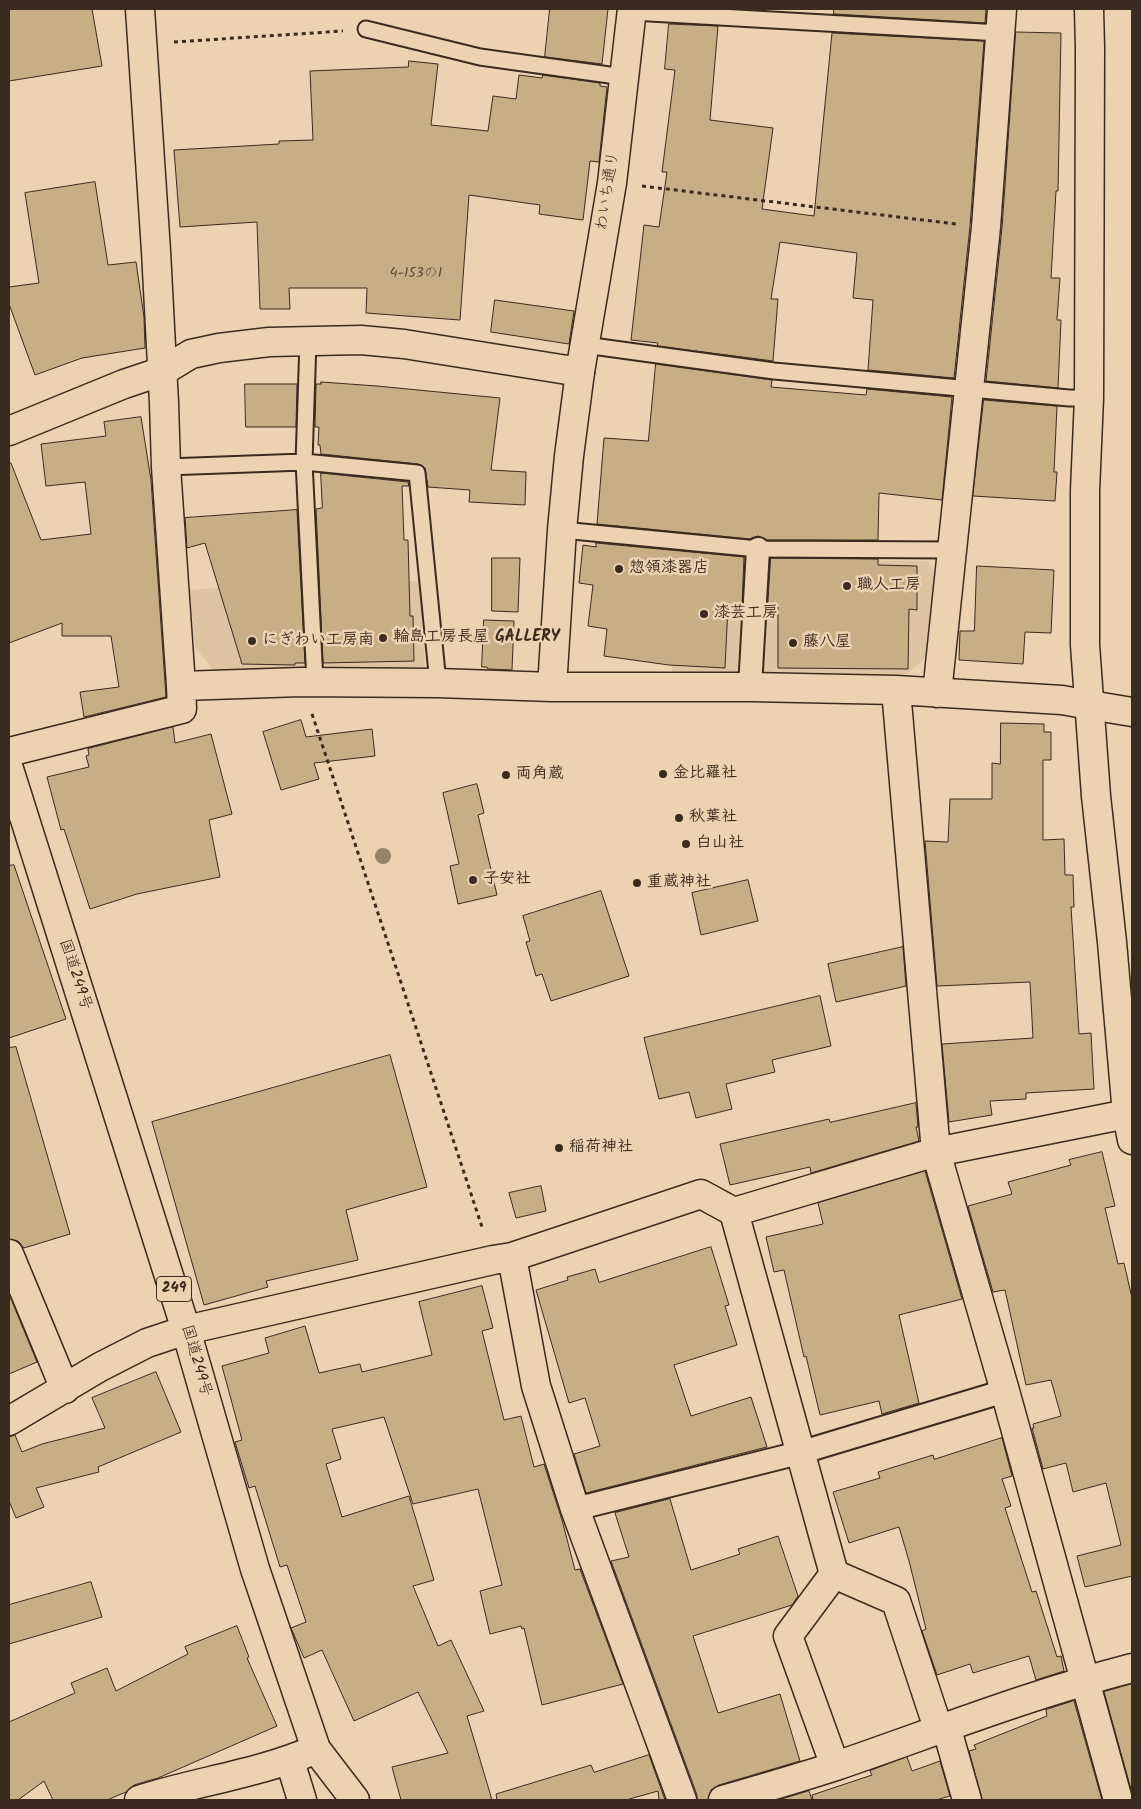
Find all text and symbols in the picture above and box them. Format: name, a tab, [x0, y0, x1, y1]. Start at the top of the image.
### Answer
street label: わいち通り	[593, 150, 625, 232]
house number: 4-153の1	[390, 267, 442, 283]
place label: 惣領漆器店	[629, 559, 709, 579]
marker: 惣領漆器店	[613, 563, 625, 575]
place label: 職人工房	[857, 576, 921, 596]
marker: 職人工房	[841, 580, 853, 592]
place label: 漆芸工房	[714, 604, 778, 624]
marker: 漆芸工房	[698, 608, 710, 620]
place label: 輪島工房長屋 GALLERY	[393, 628, 560, 648]
place label: にぎわい工房南	[262, 631, 374, 651]
marker: 輪島工房長屋 GALLERY	[377, 632, 389, 644]
place label: 藤八屋	[803, 633, 851, 653]
marker: にぎわい工房南	[246, 635, 258, 647]
marker: 藤八屋	[787, 637, 799, 649]
place label: 金比羅社	[673, 764, 737, 784]
place label: 両角蔵	[516, 765, 564, 785]
marker: 金比羅社	[657, 768, 669, 780]
marker: 両角蔵	[500, 769, 512, 781]
place label: 秋葉社	[689, 808, 737, 828]
marker: 秋葉社	[673, 812, 685, 824]
place label: 白山社	[696, 834, 744, 854]
marker: 白山社	[680, 838, 692, 850]
place label: 子安社	[483, 870, 531, 890]
place label: 重蔵神社	[647, 873, 711, 893]
marker: 子安社	[467, 874, 479, 886]
marker: 重蔵神社	[631, 877, 643, 889]
street label: 国道249号	[53, 937, 95, 1013]
place label: 稲荷神社	[569, 1138, 633, 1158]
marker: 稲荷神社	[553, 1142, 565, 1154]
road number: 249	[156, 1276, 192, 1302]
street label: 国道249号	[176, 1323, 214, 1399]

